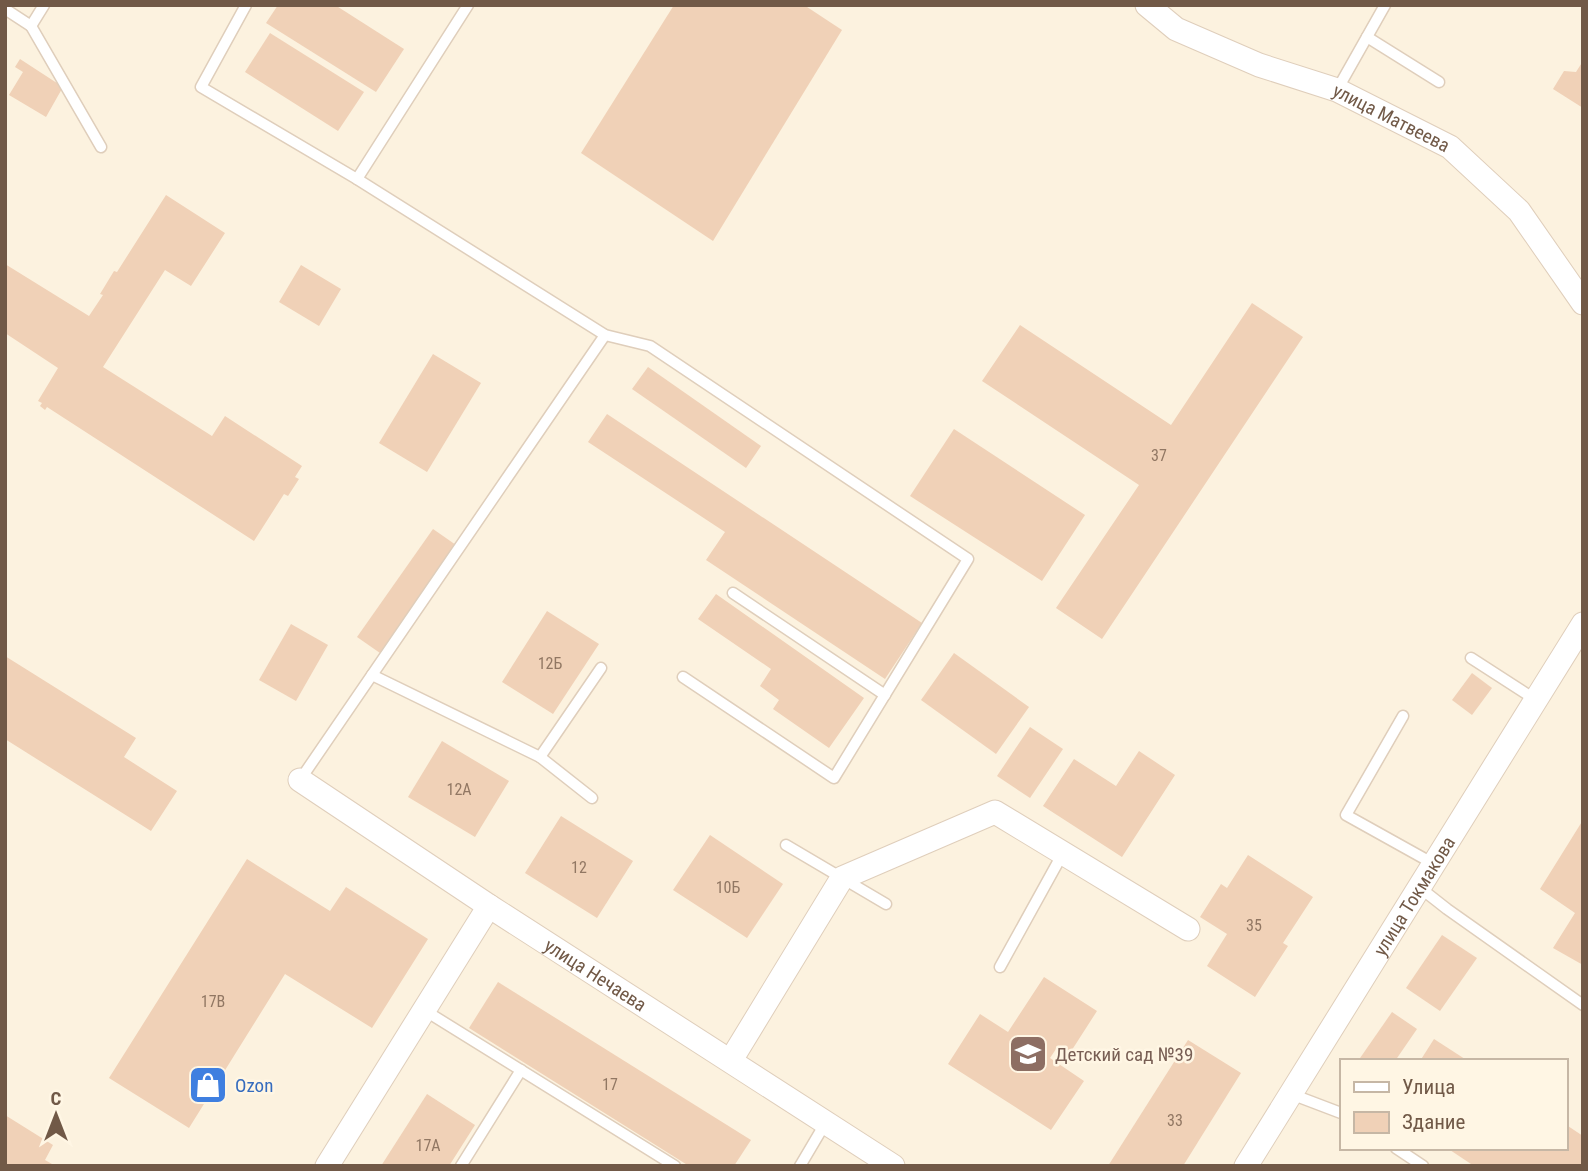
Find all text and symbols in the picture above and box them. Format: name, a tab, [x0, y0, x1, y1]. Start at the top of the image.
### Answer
street label: улица Матвеева	[1329, 78, 1454, 157]
house number: 37	[1151, 446, 1167, 465]
house number: 12Б	[538, 654, 563, 673]
house number: 12А	[446, 780, 472, 799]
street label: улица Токмакова	[1368, 832, 1460, 960]
house number: 12	[571, 858, 587, 877]
house number: 10Б	[716, 878, 741, 897]
house number: 35	[1246, 916, 1262, 935]
street label: улица Нечаева	[540, 933, 651, 1016]
house number: 17В	[201, 992, 225, 1011]
school or university icon: Детский сад №39	[1007, 1033, 1049, 1075]
place label: Детский сад №39	[1055, 1043, 1193, 1066]
legend	[1340, 1059, 1567, 1150]
shop icon: Ozon	[187, 1064, 229, 1106]
place label: Ozon	[235, 1074, 273, 1097]
house number: 17	[602, 1075, 618, 1094]
text: Улица	[1402, 1075, 1455, 1099]
north arrow	[21, 1080, 91, 1150]
text: С	[51, 1087, 62, 1110]
text: Здание	[1402, 1110, 1466, 1134]
house number: 33	[1167, 1111, 1183, 1130]
house number: 17А	[415, 1136, 441, 1155]

